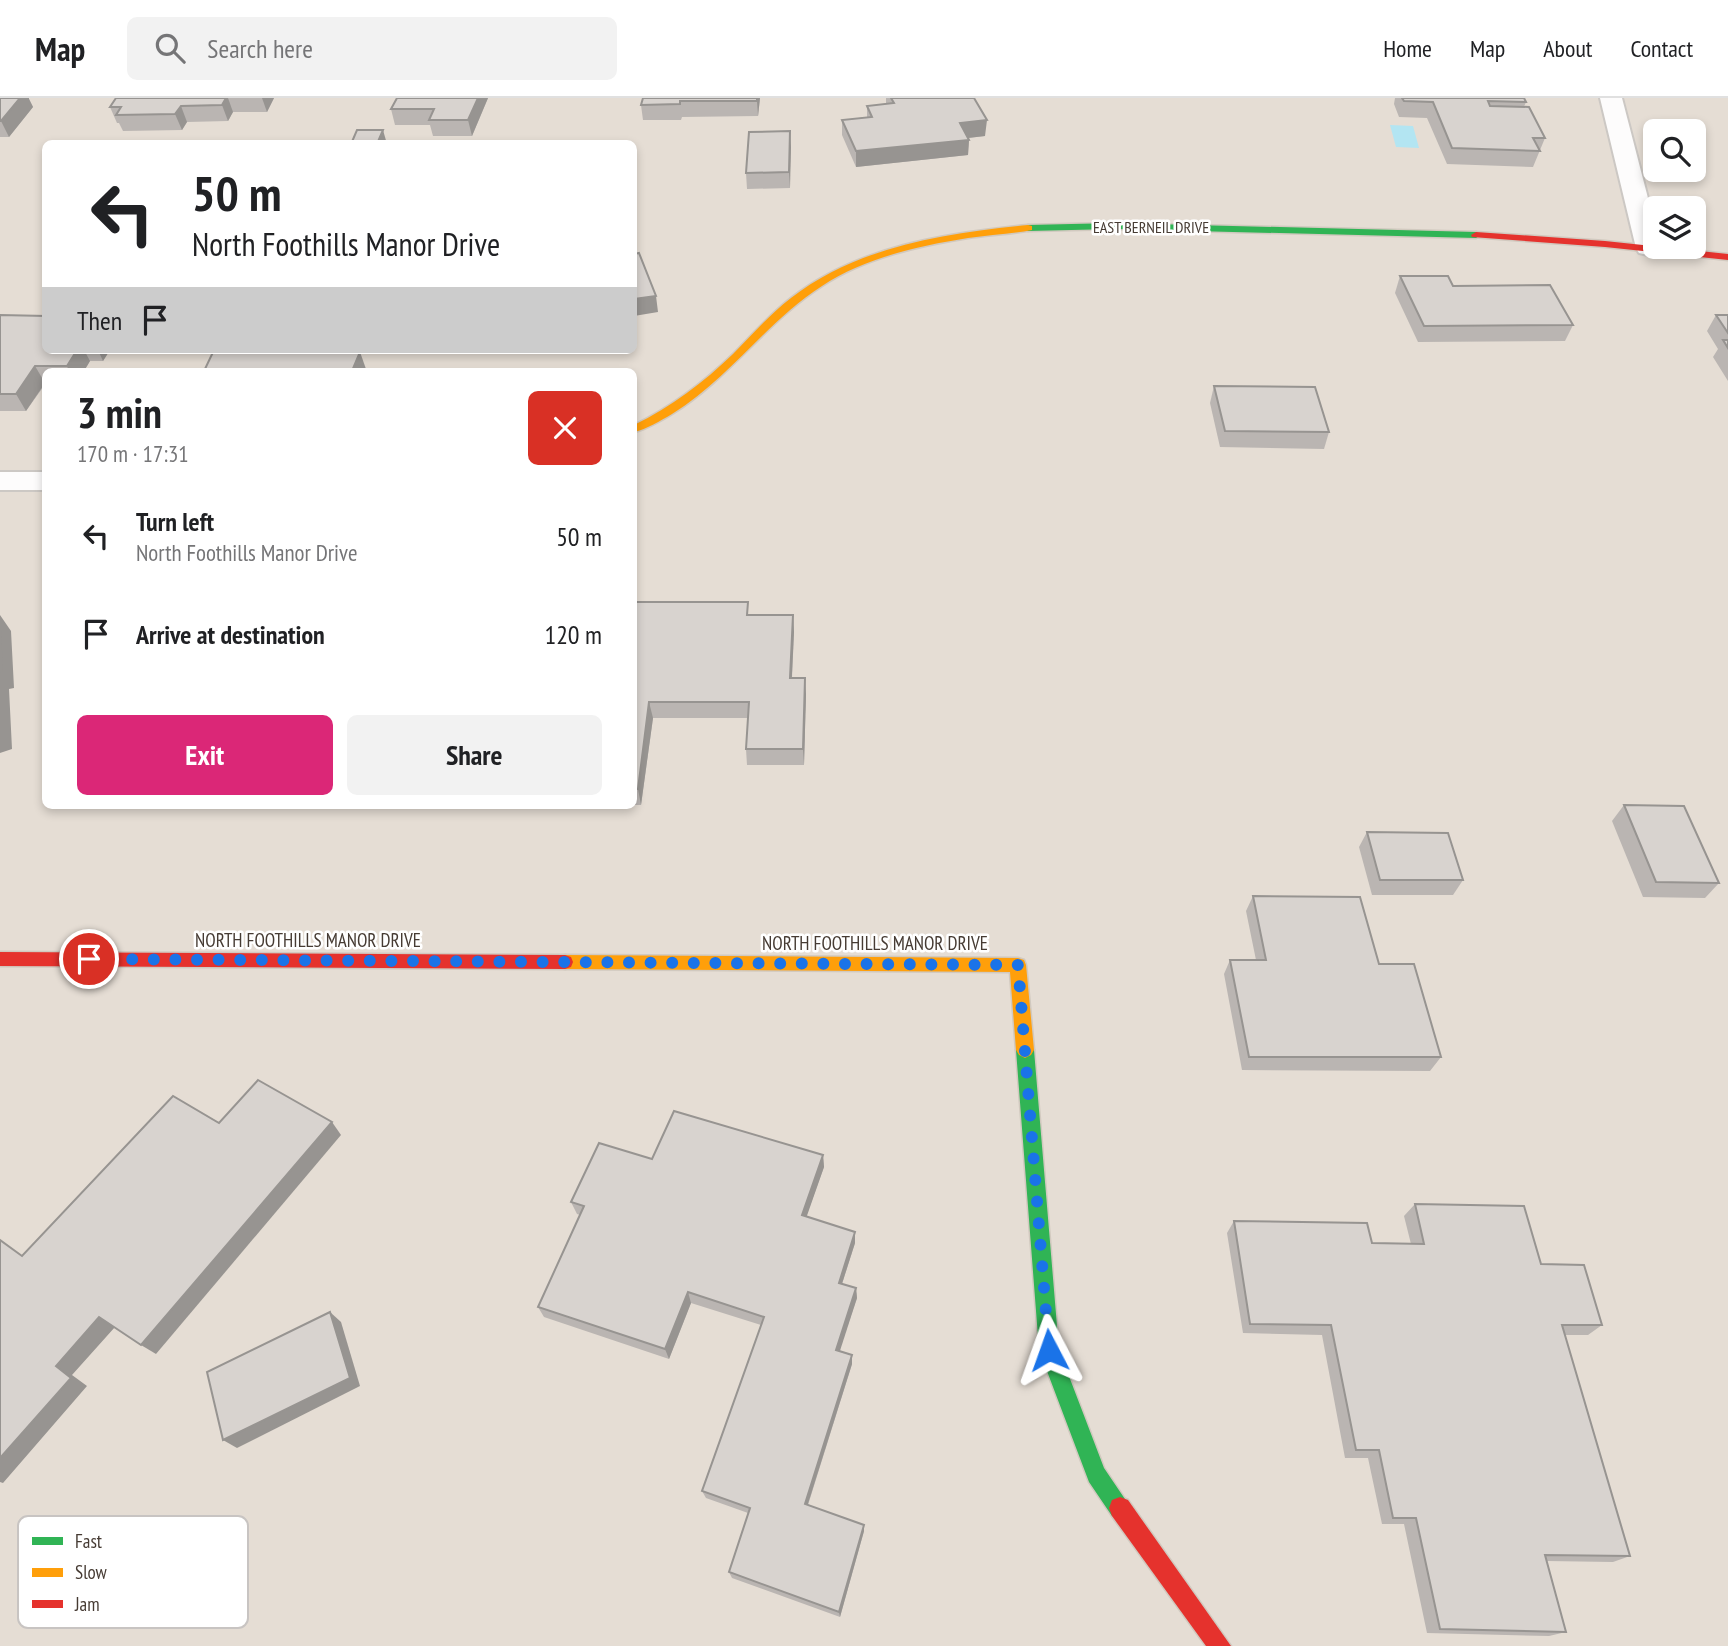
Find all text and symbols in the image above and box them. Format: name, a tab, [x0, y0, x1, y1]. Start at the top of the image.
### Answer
search box	[127, 17, 617, 80]
text: Map	[35, 27, 85, 70]
icon: search	[151, 29, 189, 67]
text: Search here	[207, 32, 313, 65]
text: Home	[1383, 33, 1432, 64]
text: Map	[1470, 33, 1505, 64]
text: About	[1543, 33, 1592, 64]
text: Contact	[1630, 33, 1693, 64]
map controls	[1643, 119, 1706, 259]
button: search	[1643, 119, 1706, 182]
text: 50 m	[192, 161, 281, 225]
icon: left	[77, 168, 168, 259]
button: layers	[1643, 196, 1706, 259]
street label: EAST BERNEIL DRIVE	[1093, 217, 1209, 237]
text: North Foothills Manor Drive	[192, 223, 500, 265]
icon: arrive	[136, 301, 174, 339]
text: Then	[77, 304, 122, 337]
text: 3 min	[77, 385, 162, 440]
button: close	[528, 391, 602, 465]
text: 170 m · 17:31	[77, 439, 189, 468]
text: Turn left	[136, 505, 214, 538]
icon: left	[77, 517, 115, 555]
text: 50 m	[556, 520, 602, 553]
text: North Foothills Manor Drive	[136, 538, 358, 567]
icon: arrive	[77, 615, 115, 653]
text: Arrive at destination	[136, 618, 325, 651]
text: 120 m	[544, 618, 602, 651]
button: Exit	[77, 715, 333, 795]
button: Share	[347, 715, 602, 795]
street label: NORTH FOOTHILLS MANOR DRIVE	[195, 928, 421, 952]
pin	[59, 929, 119, 989]
street label: NORTH FOOTHILLS MANOR DRIVE	[762, 931, 988, 955]
icon: arrive	[70, 940, 108, 978]
position arrow	[1012, 1313, 1086, 1387]
legend	[18, 1516, 248, 1628]
text: Fast	[75, 1529, 103, 1553]
text: Slow	[75, 1560, 108, 1584]
text: Jam	[74, 1592, 100, 1616]

